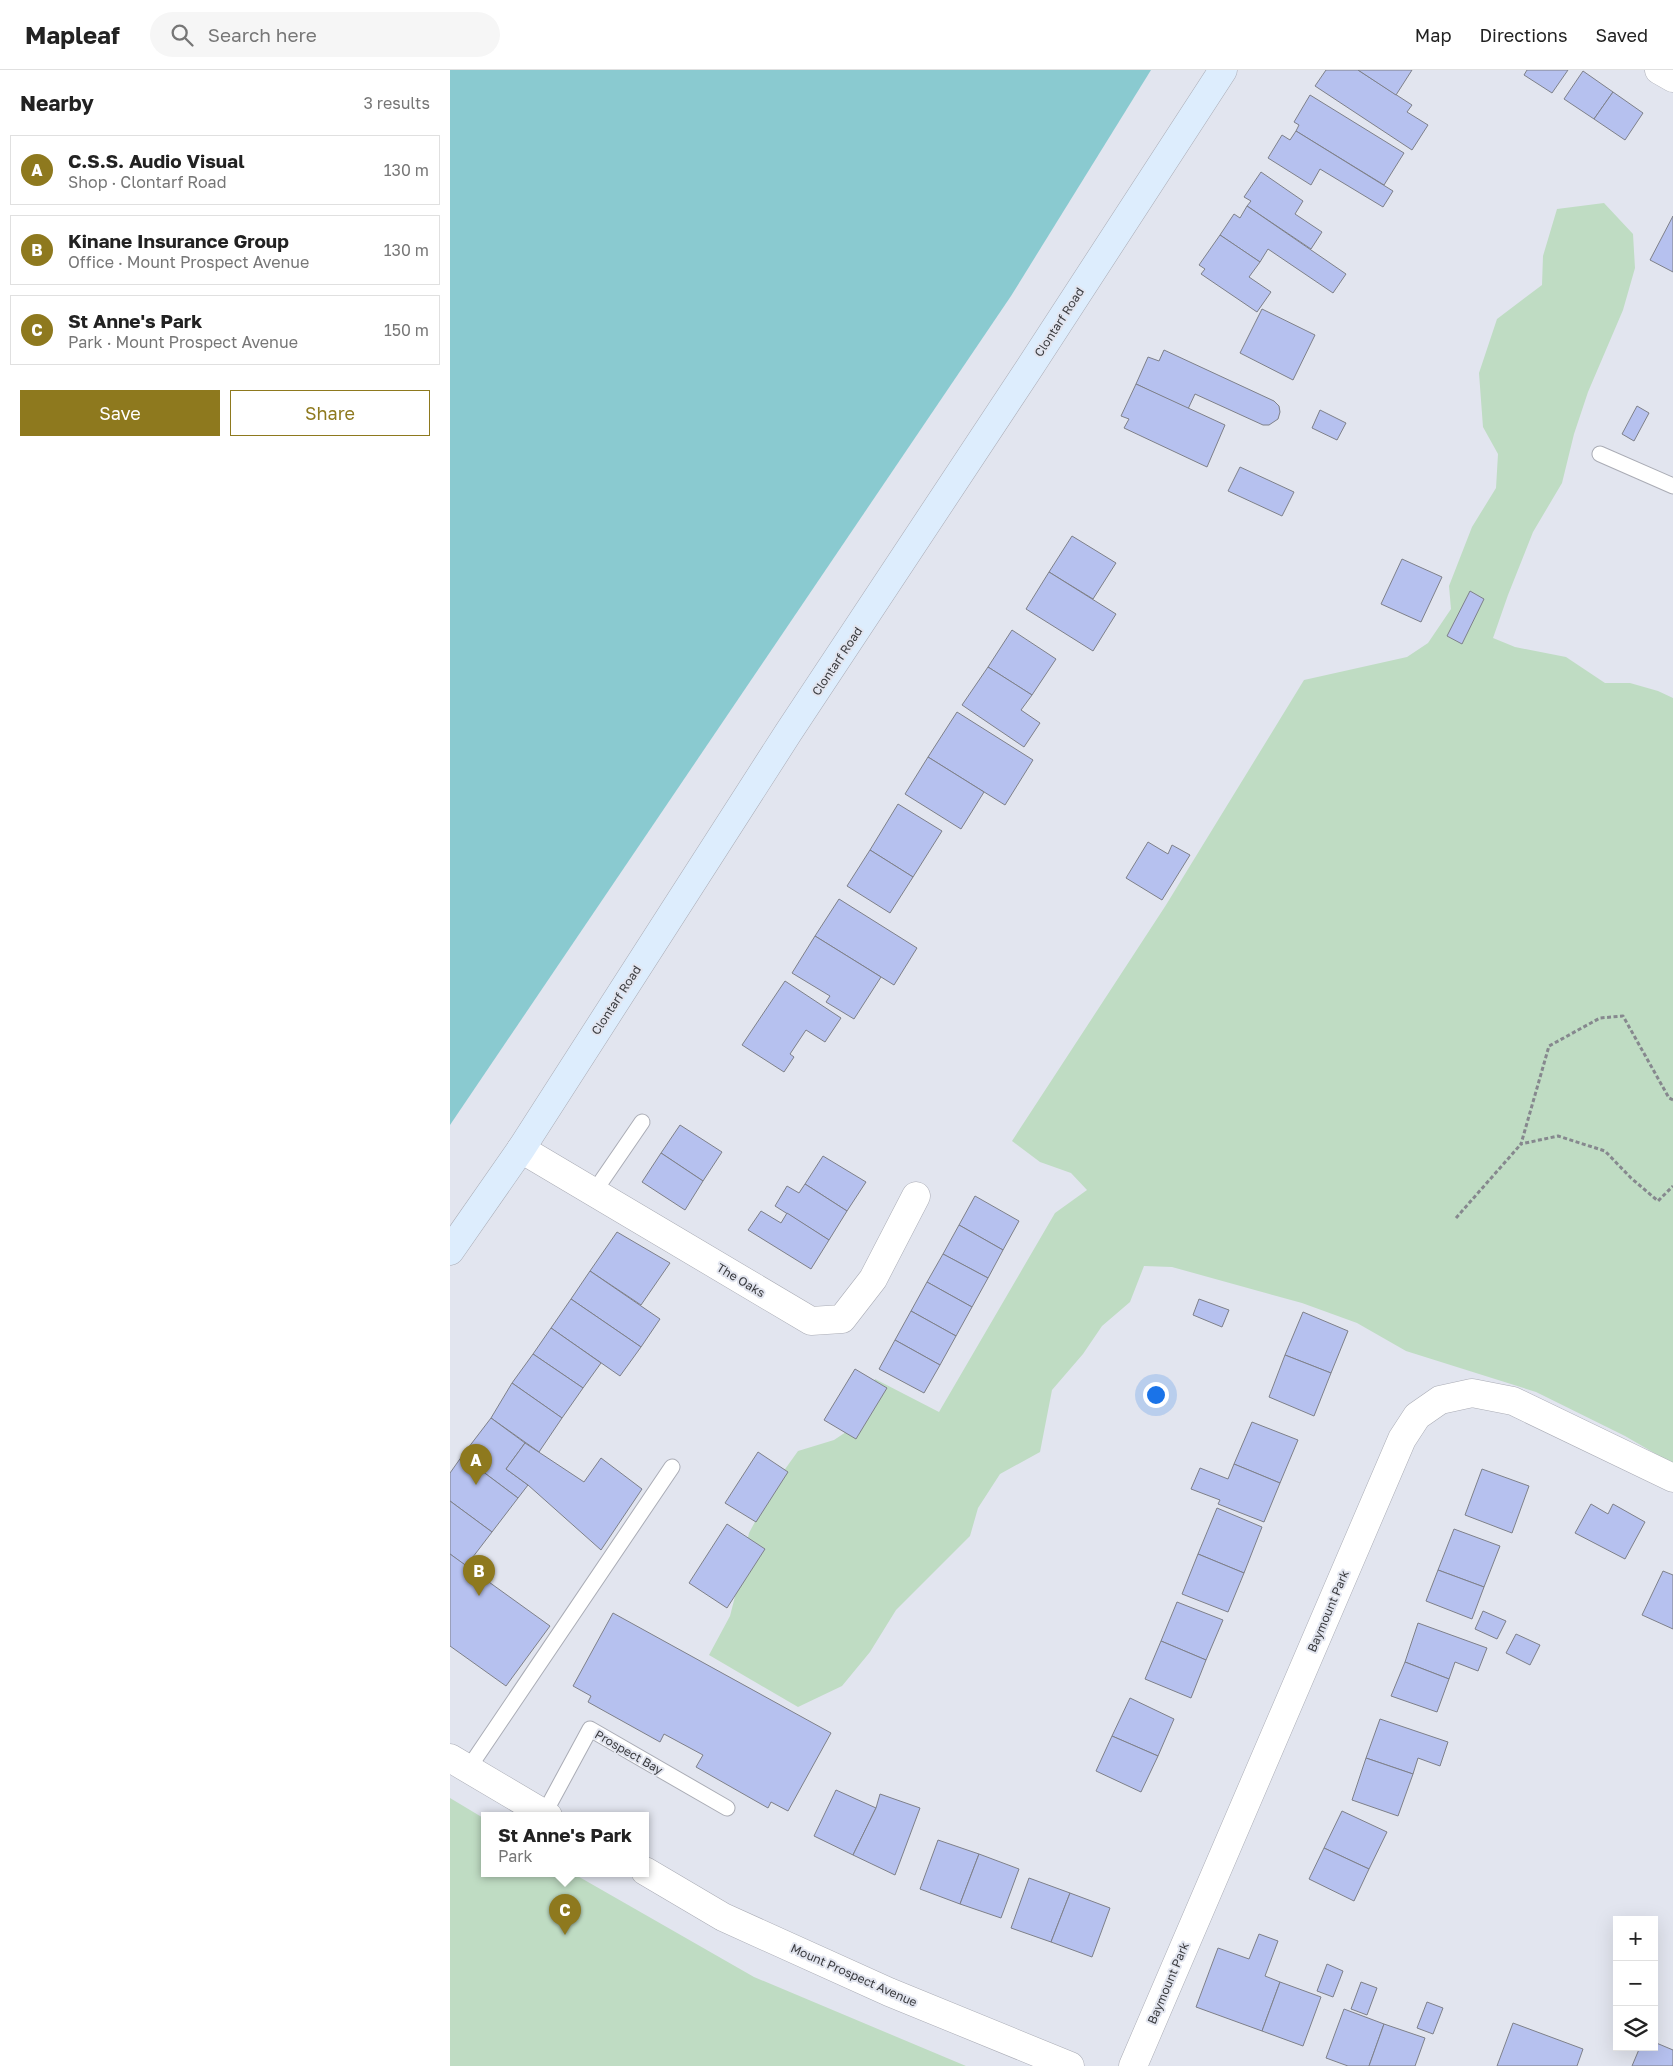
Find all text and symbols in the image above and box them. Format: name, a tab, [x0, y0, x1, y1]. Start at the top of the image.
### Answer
search box	[150, 12, 500, 57]
text: Mapleaf	[25, 20, 120, 49]
icon: search	[168, 21, 196, 49]
text: Search here	[208, 23, 317, 46]
text: Map	[1415, 24, 1451, 46]
text: Directions	[1479, 24, 1567, 46]
text: Saved	[1595, 24, 1648, 46]
text: Nearby	[20, 90, 94, 116]
text: 3 results	[363, 93, 430, 113]
text: C.S.S. Audio Visual	[68, 149, 245, 172]
text: A	[31, 160, 43, 180]
text: 130 m	[384, 160, 429, 180]
text: Shop · Clontarf Road	[68, 172, 226, 192]
text: Kinane Insurance Group	[68, 229, 289, 252]
text: B	[31, 240, 43, 260]
text: 130 m	[384, 240, 429, 260]
text: Office · Mount Prospect Avenue	[68, 252, 309, 272]
street label: Clontarf Road	[1031, 285, 1087, 359]
text: St Anne's Park	[68, 309, 202, 332]
text: C	[31, 320, 43, 340]
text: 150 m	[384, 320, 429, 340]
text: Park · Mount Prospect Avenue	[68, 332, 298, 352]
button: Save	[20, 390, 220, 436]
button: Share	[230, 390, 430, 436]
street label: Clontarf Road	[809, 624, 865, 698]
street label: Clontarf Road	[588, 963, 644, 1037]
street label: The Oaks	[714, 1260, 768, 1300]
your location	[1143, 1382, 1169, 1408]
pin: A	[460, 1444, 492, 1485]
pin: B	[463, 1555, 495, 1596]
street label: Baymount Park	[1304, 1568, 1352, 1654]
street label: Prospect Bay	[592, 1727, 666, 1778]
popup	[481, 1812, 649, 1877]
text: St Anne's Park	[498, 1823, 632, 1846]
text: Park	[498, 1846, 533, 1866]
pin: C	[549, 1894, 581, 1935]
map controls	[1613, 1916, 1658, 2051]
button: +	[1613, 1916, 1658, 1961]
street label: Mount Prospect Avenue	[788, 1940, 920, 2010]
street label: Baymount Park	[1144, 1940, 1192, 2026]
button: −	[1613, 1961, 1658, 2006]
button: layers	[1613, 2006, 1658, 2051]

